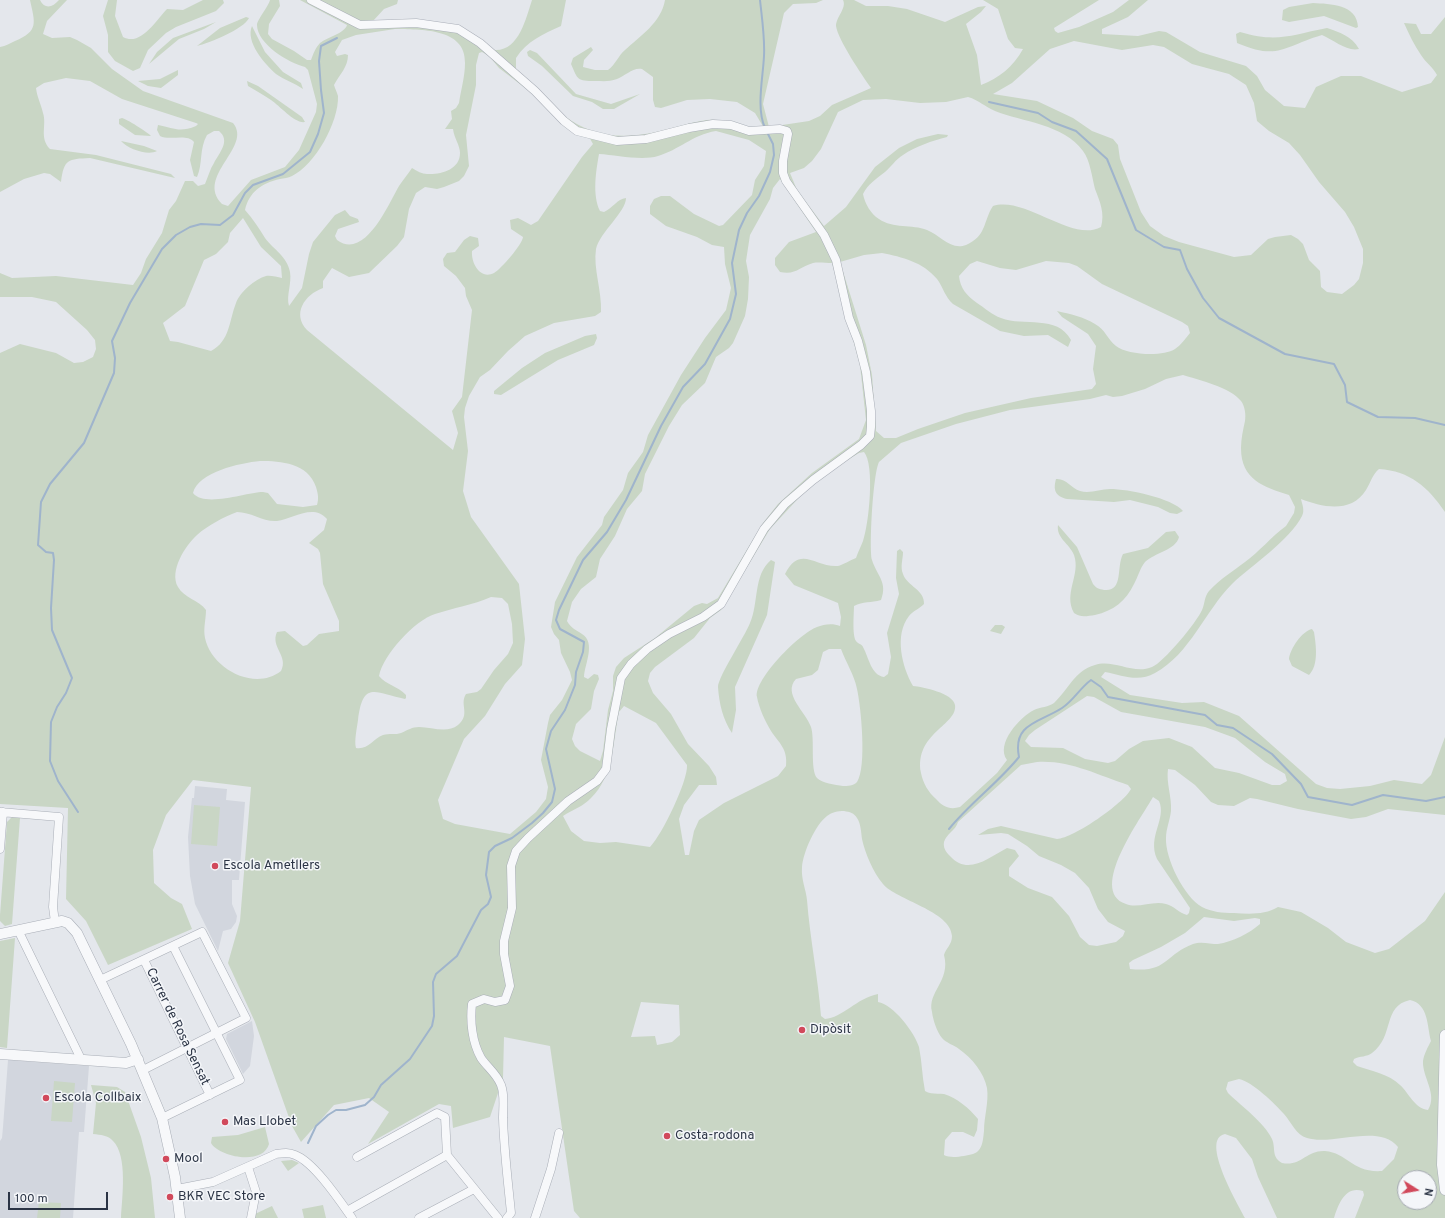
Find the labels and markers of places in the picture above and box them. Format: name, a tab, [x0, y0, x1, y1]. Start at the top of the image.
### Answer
place label: Escola Ametllers	[223, 858, 320, 874]
marker: Escola Ametllers	[210, 861, 220, 871]
place label: Dipòsit	[810, 1022, 851, 1038]
marker: Dipòsit	[797, 1025, 807, 1035]
place label: Escola Collbaix	[54, 1090, 142, 1106]
marker: Escola Collbaix	[41, 1093, 51, 1103]
place label: Mas Llobet	[233, 1114, 296, 1130]
marker: Mas Llobet	[220, 1117, 230, 1127]
place label: Costa-rodona	[675, 1128, 754, 1144]
marker: Costa-rodona	[662, 1131, 672, 1141]
place label: Mool	[174, 1151, 203, 1167]
marker: Mool	[161, 1154, 171, 1164]
place label: BKR VEC Store	[178, 1189, 265, 1205]
marker: BKR VEC Store	[165, 1192, 175, 1202]

